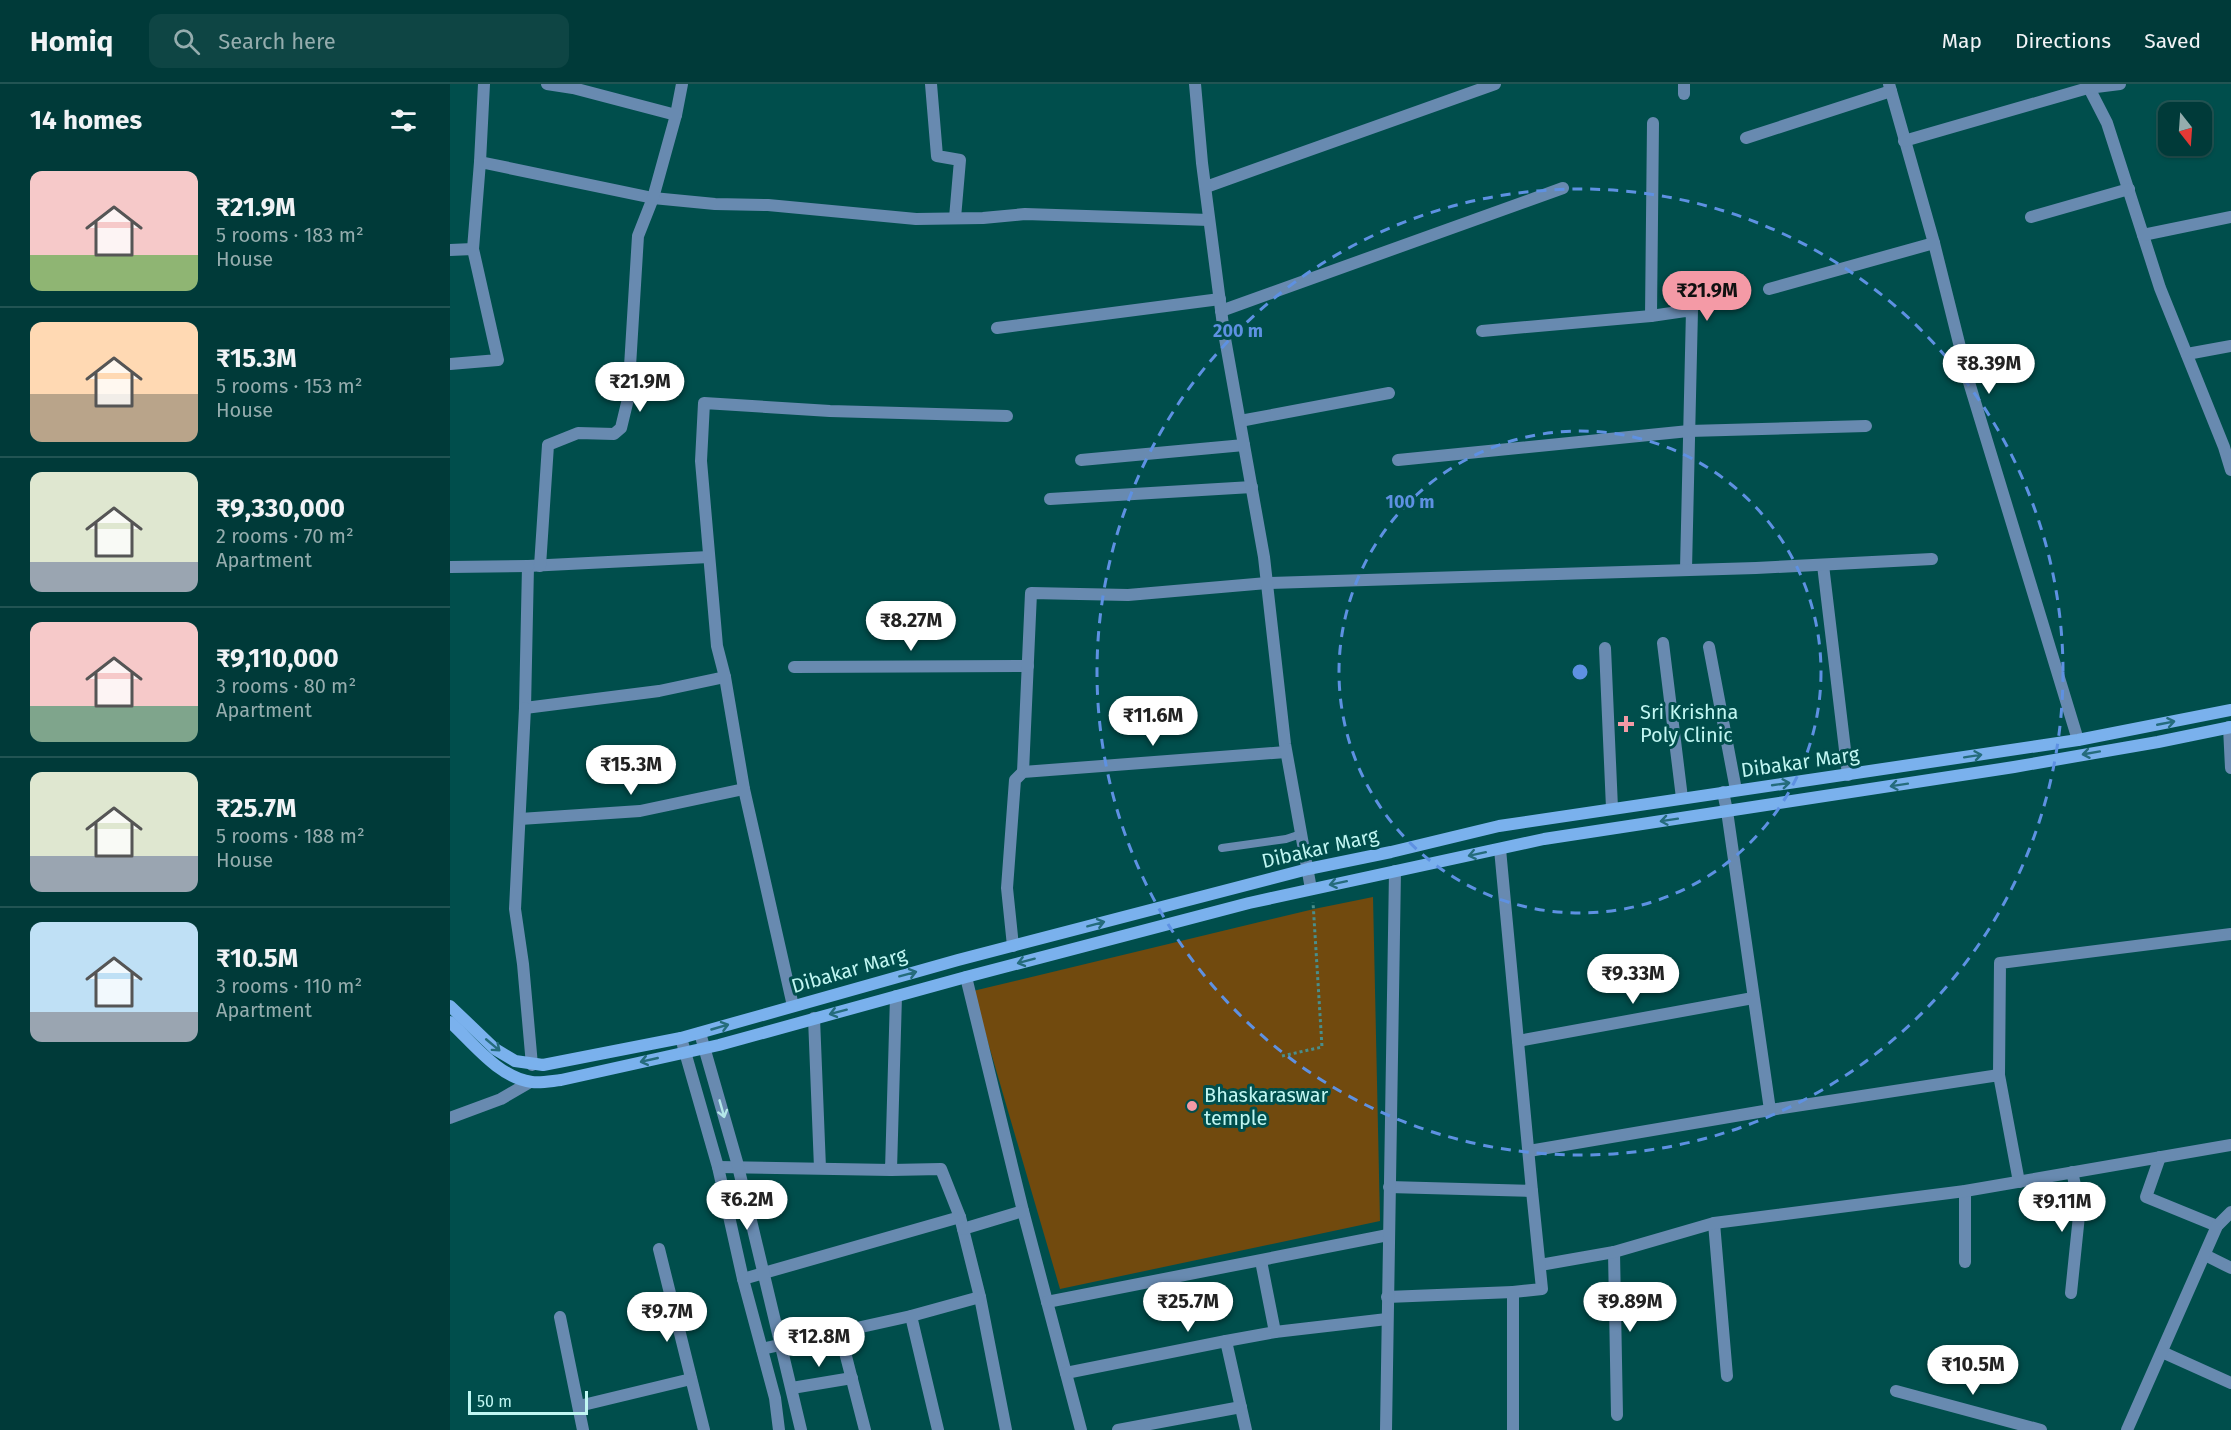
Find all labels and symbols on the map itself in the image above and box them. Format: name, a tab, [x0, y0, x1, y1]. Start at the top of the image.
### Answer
north arrow	[2158, 102, 2212, 156]
pin: ₹21.9M	[1658, 271, 1756, 322]
text: 200 m	[1213, 320, 1263, 342]
pin: ₹8.39M	[1940, 344, 2038, 395]
pin: ₹21.9M	[591, 362, 689, 413]
text: 100 m	[1386, 491, 1434, 513]
pin: ₹8.27M	[862, 601, 960, 652]
centre of rings	[1570, 662, 1590, 682]
pin: ₹11.6M	[1104, 696, 1202, 747]
place label: Sri Krishna Poly Clinic	[1640, 700, 1738, 747]
marker: Sri Krishna Poly Clinic	[1617, 715, 1635, 733]
one-way arrow	[2155, 717, 2175, 728]
street label: Dibakar Marg	[1739, 742, 1861, 782]
pin: ₹15.3M	[582, 745, 680, 796]
one-way arrow	[2082, 748, 2101, 759]
one-way arrow	[1963, 750, 1983, 761]
one-way arrow	[1770, 779, 1790, 790]
one-way arrow	[1889, 780, 1909, 791]
one-way arrow	[1660, 814, 1680, 825]
street label: Dibakar Marg	[1259, 823, 1381, 873]
one-way arrow	[1468, 848, 1487, 860]
one-way arrow	[1329, 878, 1348, 890]
one-way arrow	[1086, 917, 1105, 929]
street label: Dibakar Marg	[788, 942, 910, 998]
pin: ₹9.33M	[1584, 954, 1682, 1005]
one-way arrow	[1017, 956, 1036, 967]
one-way arrow	[898, 967, 917, 979]
one-way arrow	[829, 1006, 848, 1018]
one-way arrow	[710, 1021, 729, 1032]
one-way arrow	[485, 1039, 501, 1052]
one-way arrow	[640, 1055, 659, 1067]
place label: Bhaskaraswar temple	[1204, 1083, 1329, 1130]
one-way arrow	[716, 1099, 728, 1118]
marker: Bhaskaraswar temple	[1185, 1099, 1199, 1113]
pin: ₹6.2M	[705, 1180, 789, 1231]
pin: ₹9.11M	[2013, 1182, 2111, 1233]
pin: ₹25.7M	[1139, 1282, 1237, 1333]
pin: ₹9.89M	[1581, 1282, 1679, 1333]
pin: ₹9.7M	[625, 1292, 709, 1343]
pin: ₹12.8M	[770, 1317, 868, 1368]
pin: ₹10.5M	[1924, 1345, 2022, 1396]
scale bar	[468, 1388, 588, 1416]

